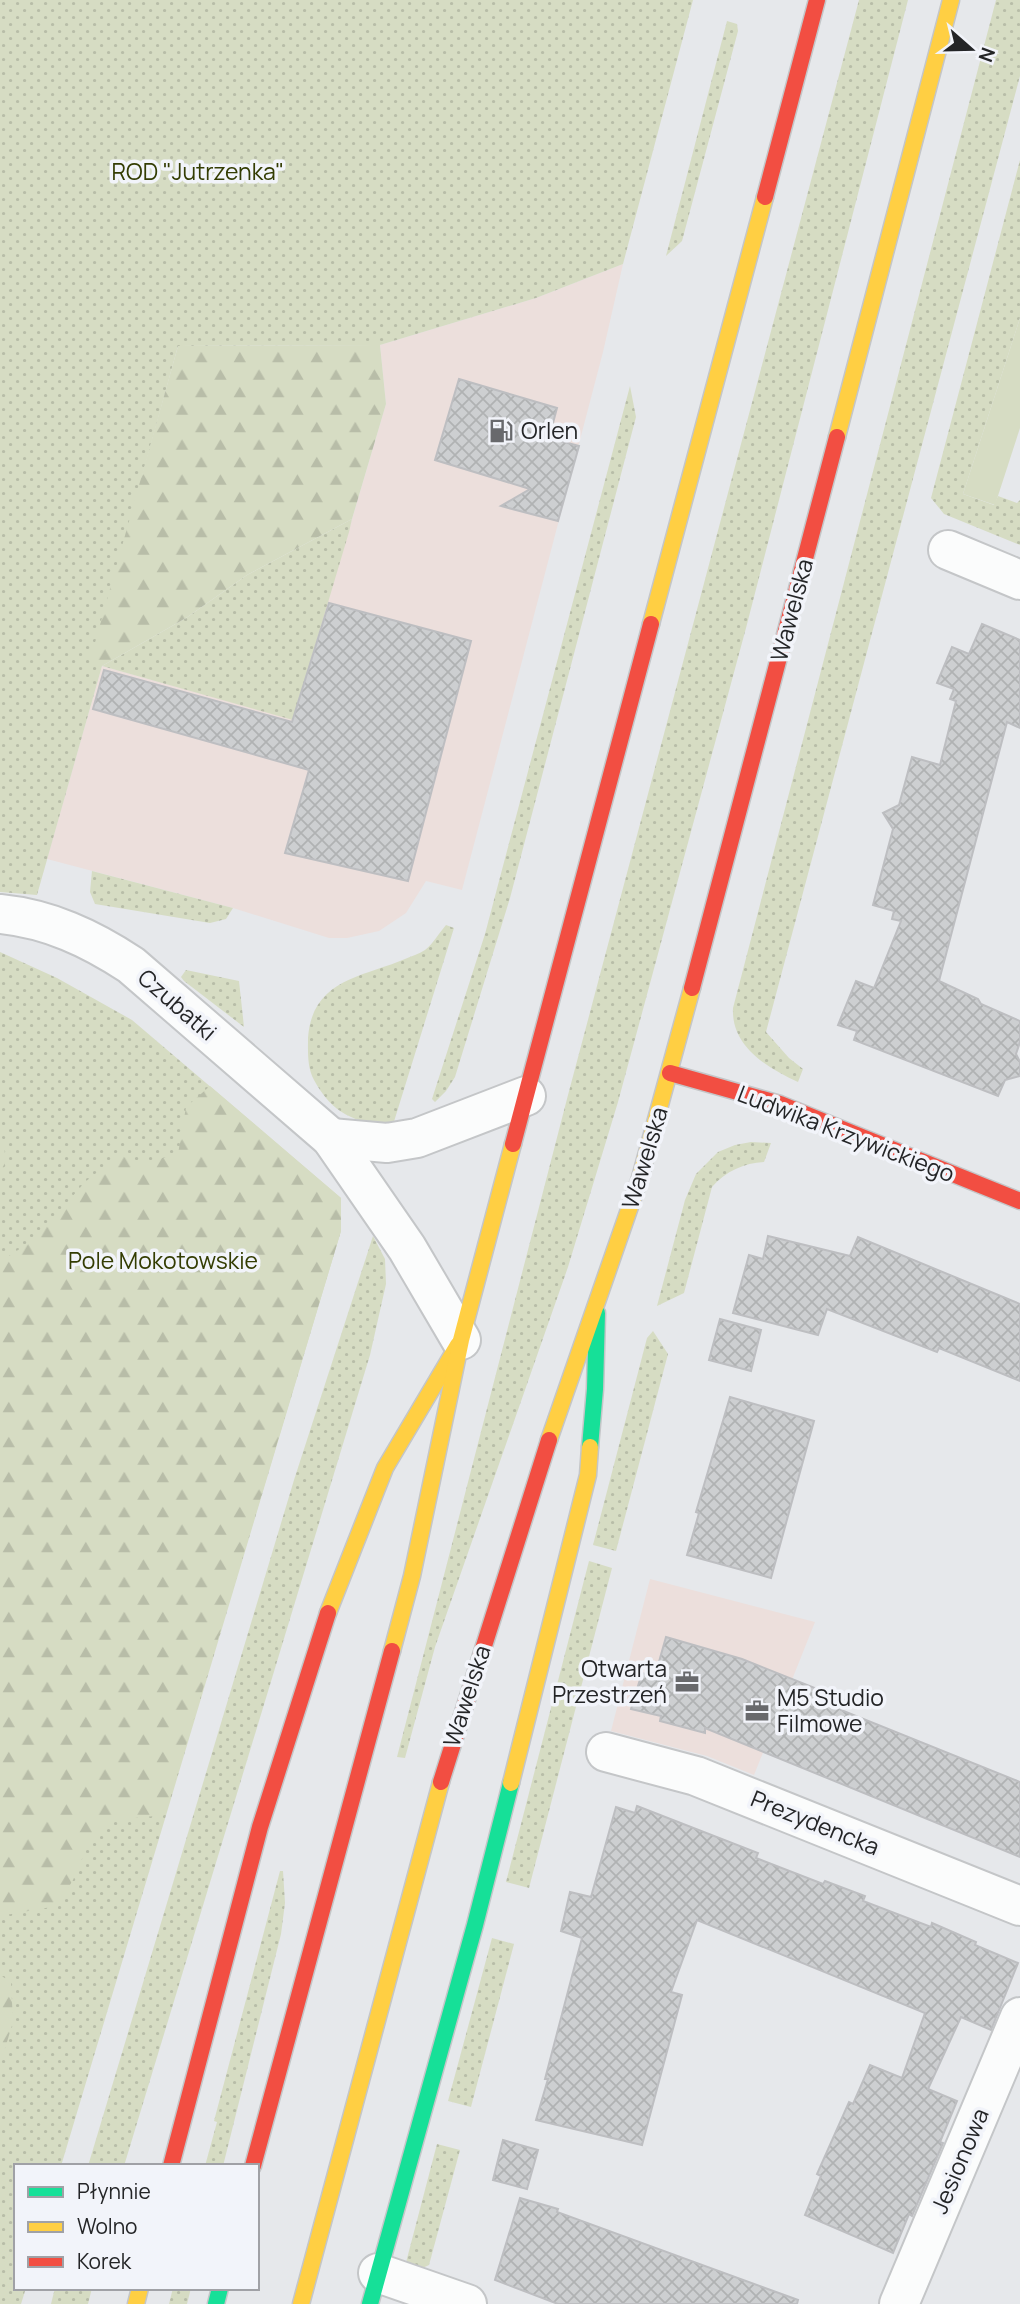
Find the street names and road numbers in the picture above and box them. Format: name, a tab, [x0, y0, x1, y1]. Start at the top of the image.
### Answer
street label: Wawelska	[762, 555, 820, 665]
street label: Czubatki	[131, 961, 224, 1047]
street label: Ludwika Krzywickiego	[733, 1077, 959, 1189]
street label: Wawelska	[613, 1103, 675, 1213]
street label: Wawelska	[435, 1641, 498, 1751]
street label: Prezydencka	[746, 1782, 884, 1862]
street label: Jesionowa	[923, 2103, 996, 2218]

